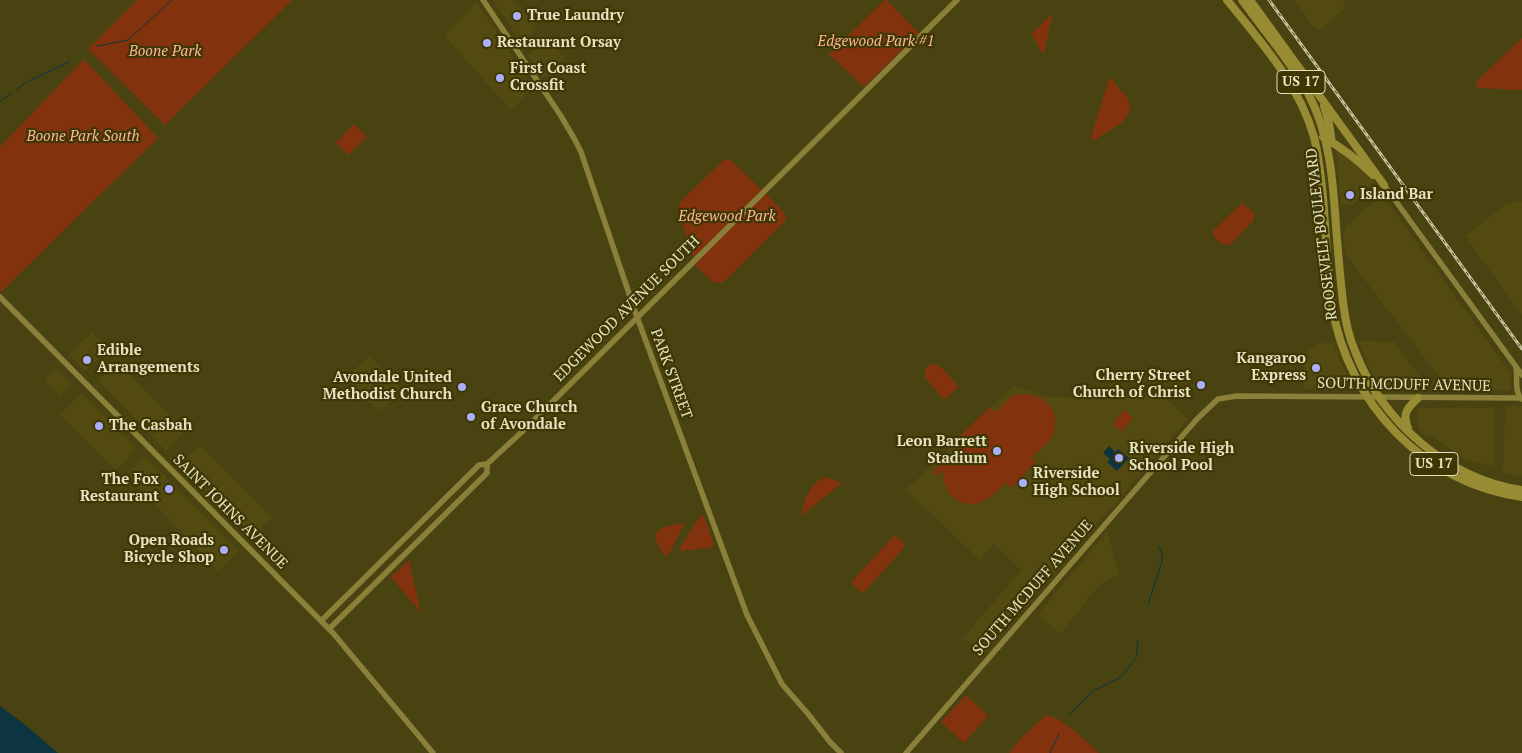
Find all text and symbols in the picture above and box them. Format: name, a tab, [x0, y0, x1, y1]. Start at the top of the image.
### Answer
place label: True Laundry	[527, 7, 624, 25]
marker: True Laundry	[511, 10, 523, 22]
park label: Edgewood Park #1	[818, 33, 934, 51]
place label: Restaurant Orsay	[497, 34, 621, 52]
marker: Restaurant Orsay	[481, 37, 493, 49]
park label: Boone Park	[129, 43, 201, 61]
place label: First Coast Crossfit	[510, 60, 586, 95]
road number: US 17	[1277, 70, 1325, 94]
marker: First Coast Crossfit	[494, 72, 506, 84]
park label: Boone Park South	[26, 128, 140, 146]
street label: ROOSEVELT BOULEVARD	[1303, 147, 1341, 321]
place label: Island Bar	[1360, 186, 1433, 204]
marker: Island Bar	[1344, 189, 1356, 201]
park label: Edgewood Park	[678, 208, 776, 226]
street label: EDGEWOOD AVENUE SOUTH	[550, 232, 704, 386]
street label: PARK STREET	[646, 326, 696, 422]
place label: Edible Arrangements	[97, 342, 200, 377]
place label: Kangaroo Express	[1236, 350, 1306, 385]
marker: Edible Arrangements	[81, 354, 93, 366]
marker: Kangaroo Express	[1310, 362, 1322, 374]
place label: Cherry Street Church of Christ	[1073, 367, 1191, 402]
place label: Avondale United Methodist Church	[323, 369, 452, 404]
street label: SOUTH MCDUFF AVENUE	[1317, 374, 1491, 396]
marker: Cherry Street Church of Christ	[1195, 379, 1207, 391]
marker: Avondale United Methodist Church	[456, 381, 468, 393]
place label: Grace Church of Avondale	[481, 399, 578, 434]
marker: Grace Church of Avondale	[465, 411, 477, 423]
place label: The Casbah	[109, 417, 192, 435]
marker: The Casbah	[93, 420, 105, 432]
place label: Leon Barrett Stadium	[897, 433, 987, 468]
place label: Riverside High School Pool	[1129, 440, 1234, 475]
marker: Leon Barrett Stadium	[991, 445, 1003, 457]
street label: SAINT JOHNS AVENUE	[169, 451, 291, 573]
marker: Riverside High School Pool	[1113, 452, 1125, 464]
road number: US 17	[1410, 452, 1458, 476]
place label: Riverside High School	[1033, 465, 1120, 500]
place label: The Fox Restaurant	[80, 471, 159, 506]
marker: Riverside High School	[1017, 477, 1029, 489]
marker: The Fox Restaurant	[163, 483, 175, 495]
street label: SOUTH MCDUFF AVENUE	[969, 516, 1097, 660]
place label: Open Roads Bicycle Shop	[124, 532, 214, 567]
marker: Open Roads Bicycle Shop	[218, 544, 230, 556]

